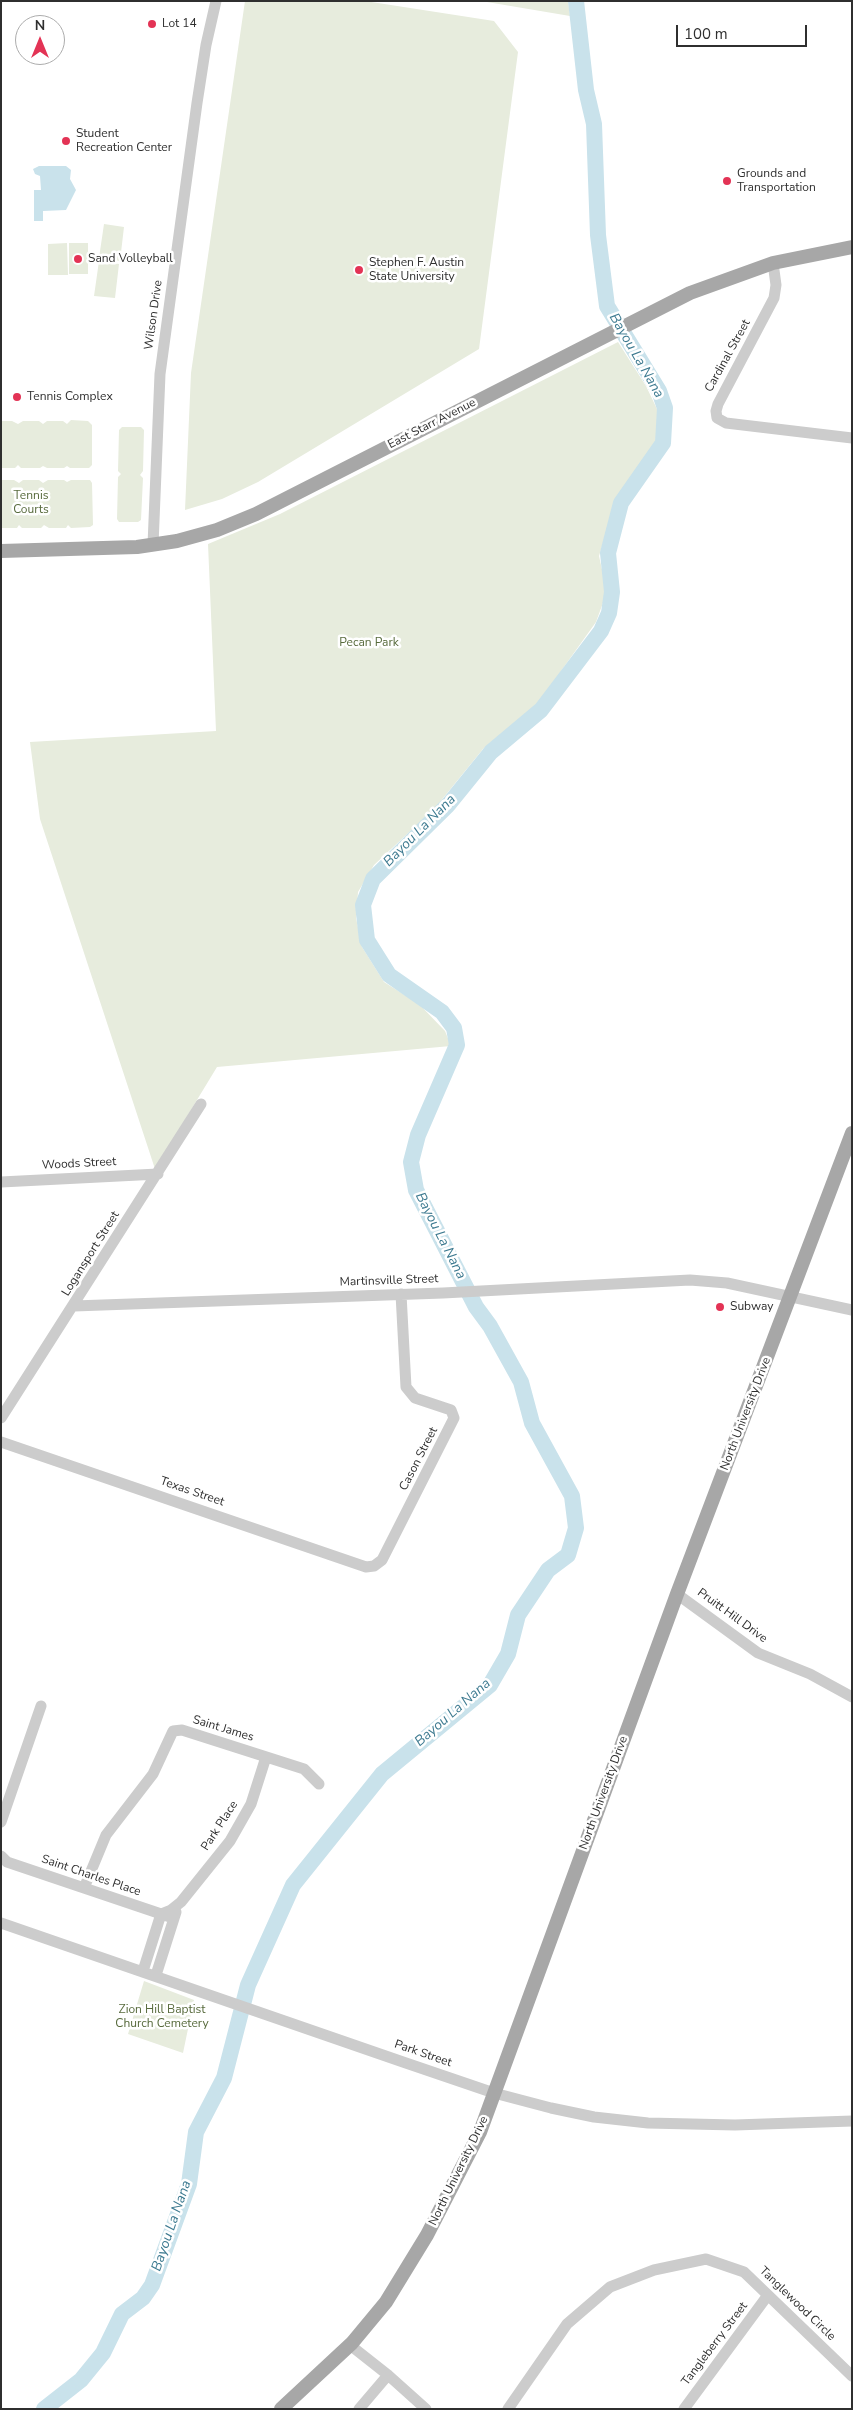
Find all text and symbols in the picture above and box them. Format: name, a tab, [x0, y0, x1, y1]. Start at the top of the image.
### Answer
north arrow	[15, 15, 65, 65]
scale bar	[678, 15, 809, 47]
text: N	[35, 16, 45, 35]
place label: Lot 14	[162, 17, 197, 31]
marker: Lot 14	[146, 18, 158, 30]
text: 100 m	[684, 24, 728, 44]
place label: Student Recreation Center	[76, 127, 172, 155]
marker: Student Recreation Center	[60, 135, 72, 147]
place label: Grounds and Transportation	[737, 167, 816, 195]
marker: Grounds and Transportation	[721, 175, 733, 187]
place label: Sand Volleyball	[88, 252, 173, 266]
marker: Sand Volleyball	[72, 253, 84, 265]
place label: Stephen F. Austin State University	[369, 256, 464, 284]
marker: Stephen F. Austin State University	[353, 264, 365, 276]
street label: Wilson Drive	[142, 279, 166, 351]
water label: Bayou La Nana	[605, 311, 667, 401]
street label: Cardinal Street	[702, 317, 754, 395]
place label: Tennis Complex	[27, 390, 113, 404]
marker: Tennis Complex	[11, 391, 23, 403]
street label: East Starr Avenue	[386, 396, 478, 452]
park label: Tennis Courts	[13, 489, 49, 517]
park label: Pecan Park	[339, 636, 399, 650]
water label: Bayou La Nana	[381, 792, 459, 870]
street label: Woods Street	[41, 1155, 117, 1173]
water label: Bayou La Nana	[411, 1190, 469, 1282]
street label: Logansport Street	[59, 1209, 123, 1299]
street label: Martinsville Street	[339, 1272, 439, 1290]
place label: Subway	[730, 1300, 773, 1314]
marker: Subway	[714, 1301, 726, 1313]
street label: North University Drive	[718, 1355, 774, 1473]
street label: Cason Street	[397, 1425, 441, 1493]
street label: Texas Street	[158, 1474, 226, 1510]
street label: Pruitt Hill Drive	[694, 1586, 770, 1646]
water label: Bayou La Nana	[412, 1676, 494, 1750]
street label: Saint James	[191, 1713, 255, 1745]
street label: North University Drive	[577, 1734, 631, 1852]
street label: Park Place	[199, 1798, 241, 1854]
street label: Saint Charles Place	[39, 1852, 143, 1900]
park label: Zion Hill Baptist Church Cemetery	[115, 2003, 209, 2031]
street label: Park Street	[392, 2037, 454, 2071]
street label: North University Drive	[426, 2114, 492, 2228]
water label: Bayou La Nana	[149, 2178, 195, 2274]
street label: Tanglewood Circle	[756, 2264, 838, 2344]
street label: Tangleberry Street	[679, 2299, 751, 2389]

